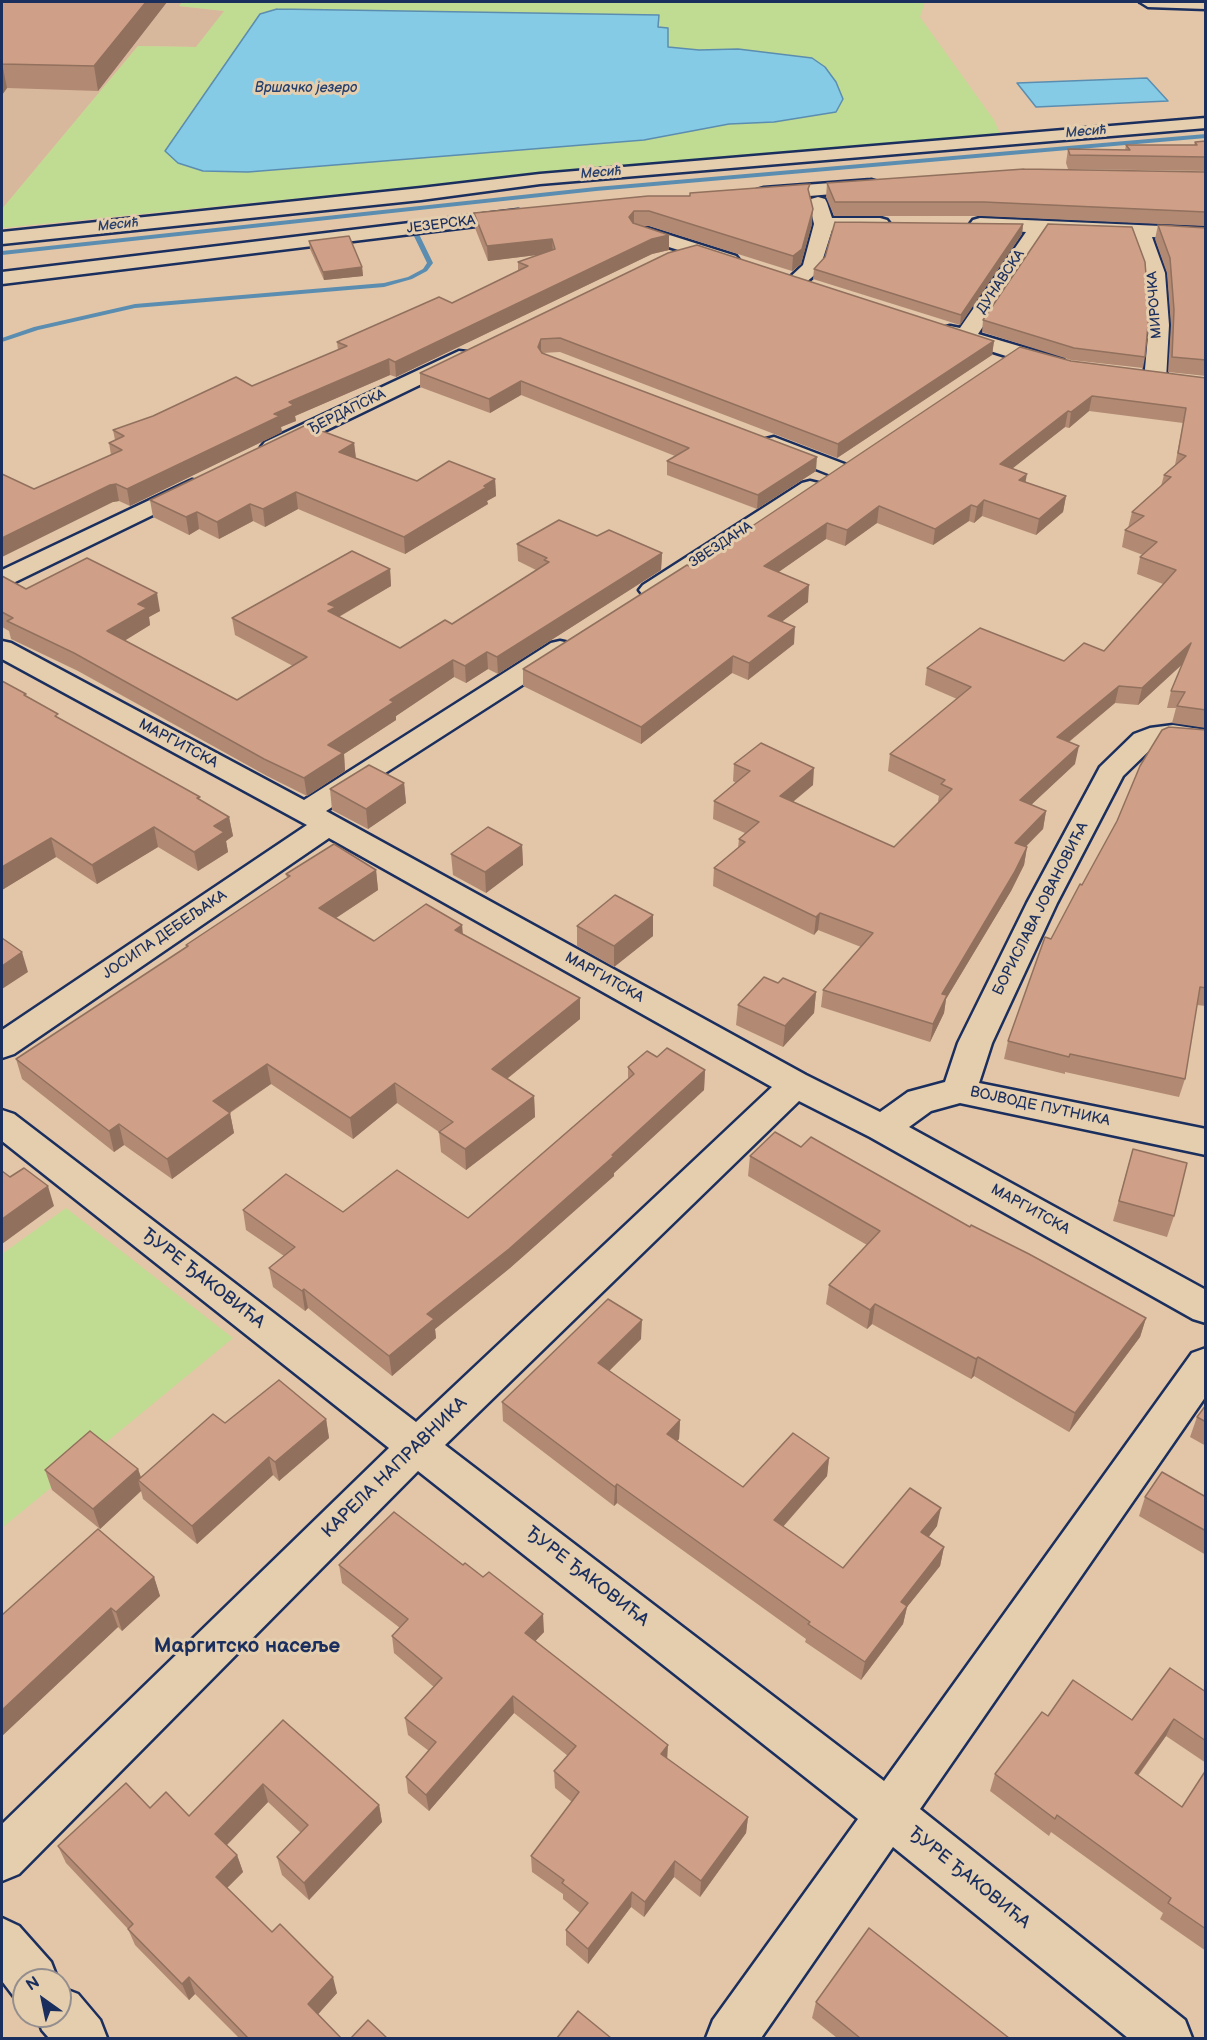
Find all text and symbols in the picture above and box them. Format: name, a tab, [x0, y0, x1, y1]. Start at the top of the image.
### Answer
water label: Вршачко језеро	[255, 80, 357, 96]
water label: Месић	[1065, 122, 1107, 142]
water label: Месић	[580, 163, 622, 183]
street label: ЈЕЗЕРСКА	[406, 212, 476, 238]
water label: Месић	[97, 214, 139, 236]
street label: ДУНАВСКА	[973, 247, 1029, 317]
street label: МИРОЧКА	[1144, 271, 1166, 339]
street label: ЂЕРДАПСКА	[305, 386, 389, 438]
street label: ЗВЕЗДАНА	[686, 518, 756, 572]
street label: МАРГИТСКА	[135, 716, 221, 772]
street label: БОРИСЛАВА ЈОВАНОВИЋА	[989, 819, 1093, 999]
street label: ЈОСИПА ДЕБЕЉАКА	[99, 887, 231, 983]
street label: МАРГИТСКА	[561, 949, 647, 1007]
street label: ВОЈВОДЕ ПУТНИКА	[968, 1083, 1112, 1131]
street label: МАРГИТСКА	[987, 1181, 1073, 1239]
street label: ЂУРЕ ЂАКОВИЋА	[137, 1224, 269, 1334]
street label: КАРЕЛА НАПРАВНИКА	[318, 1393, 472, 1543]
street label: ЂУРЕ ЂАКОВИЋА	[521, 1522, 653, 1632]
district label: Маргитско насеље	[154, 1634, 340, 1660]
street label: ЂУРЕ ЂАКОВИЋА	[904, 1822, 1034, 1934]
north arrow	[12, 1968, 72, 2028]
text: N	[23, 1973, 43, 1995]

